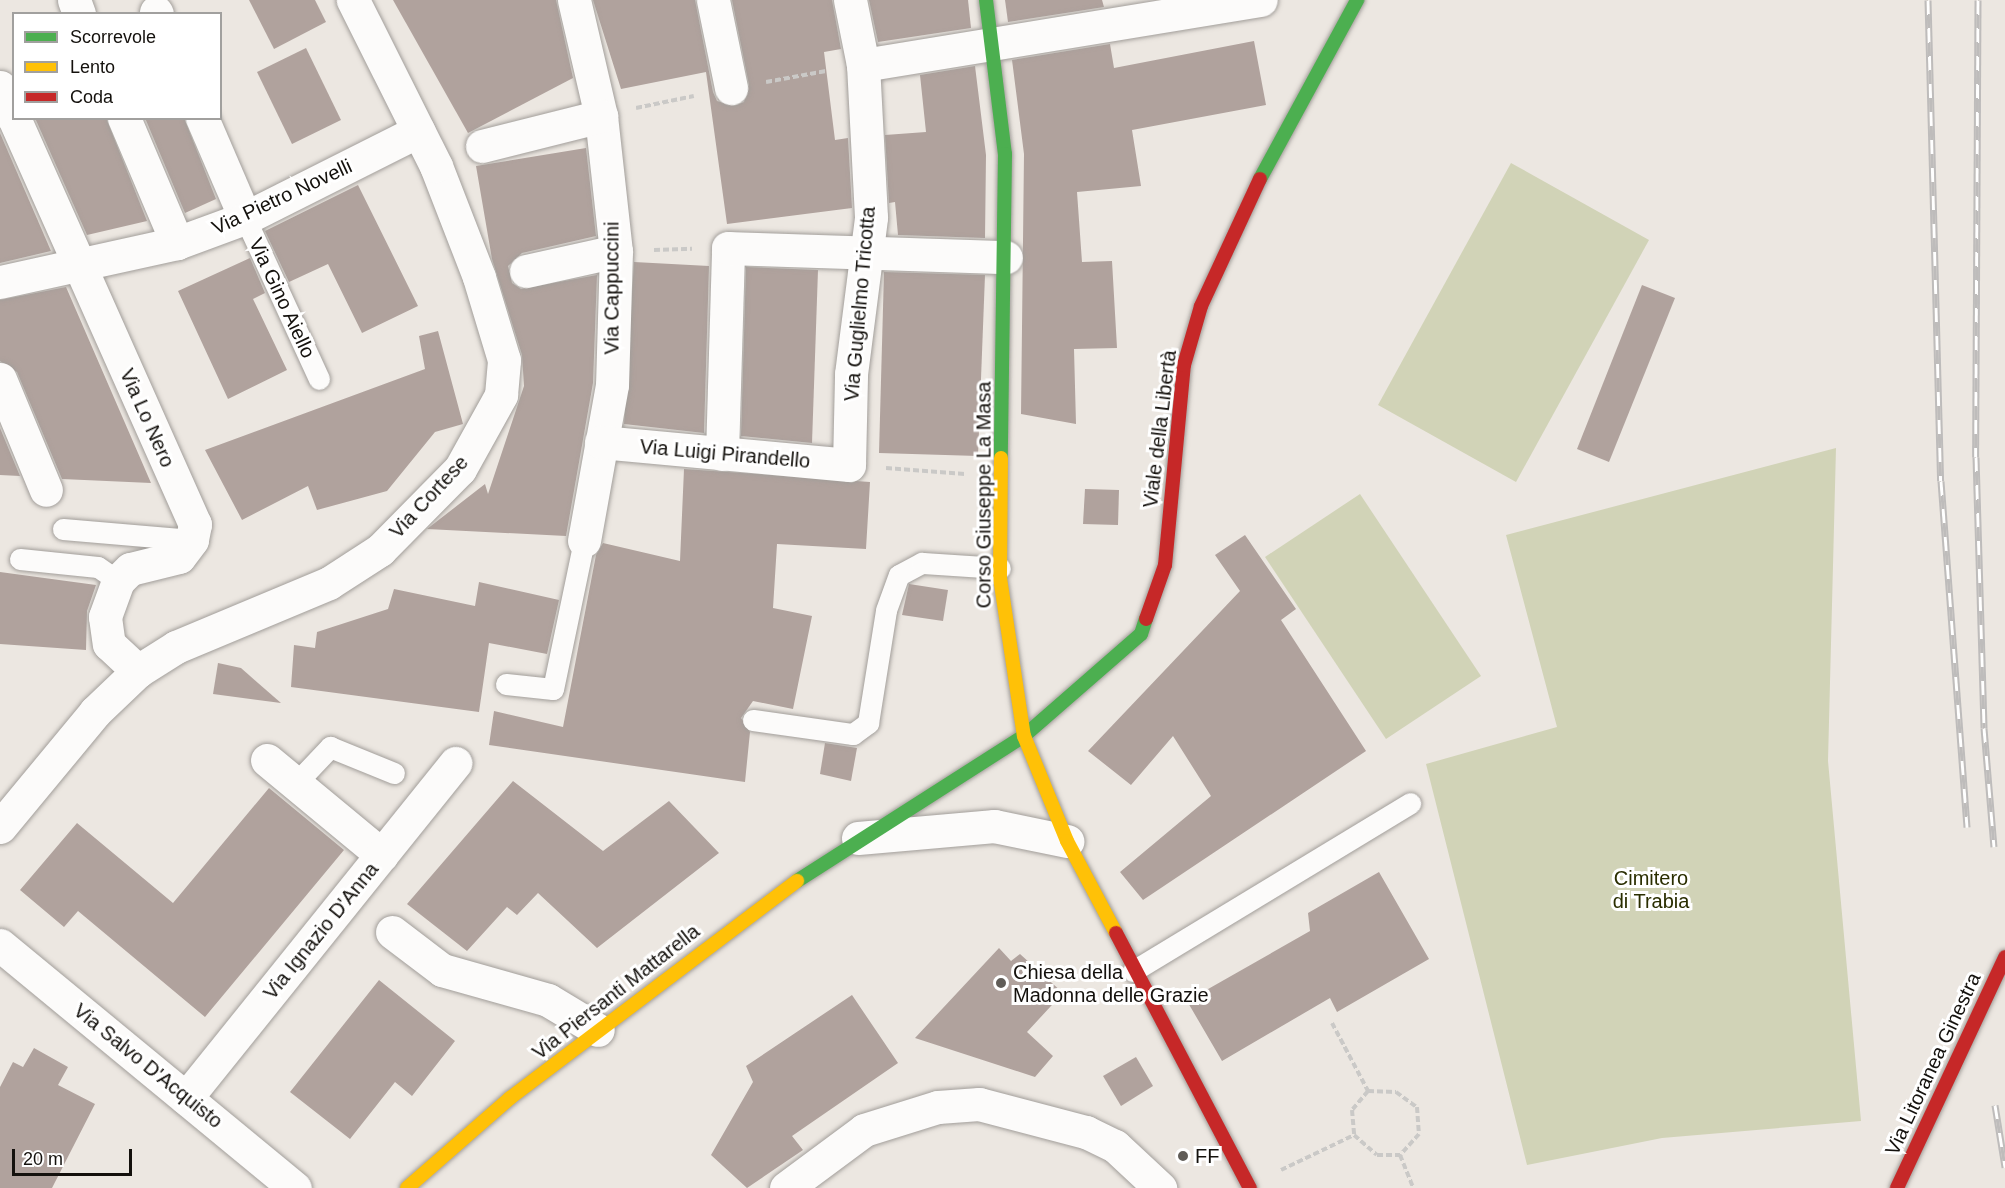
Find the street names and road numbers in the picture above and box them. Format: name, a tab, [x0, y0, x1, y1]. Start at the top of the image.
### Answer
street label: Via Pietro Novelli	[208, 154, 356, 240]
street label: Via Guglielmo Tricotta	[840, 206, 880, 402]
street label: Via Cappuccini	[600, 221, 624, 355]
street label: Via Gino Aiello	[243, 234, 321, 362]
street label: Viale della Libertà	[1138, 349, 1182, 509]
street label: Via Lo Nero	[115, 365, 179, 471]
street label: Corso Giuseppe La Masa	[972, 382, 996, 608]
street label: Via Luigi Pirandello	[639, 435, 811, 473]
street label: Via Cortese	[385, 451, 473, 543]
street label: Via Ignazio D'Anna	[258, 858, 384, 1004]
street label: Via Piersanti Mattarella	[528, 919, 704, 1065]
street label: Via Litoranea Ginestra	[1880, 969, 1986, 1159]
street label: Via Salvo D'Acquisto	[69, 999, 227, 1133]

